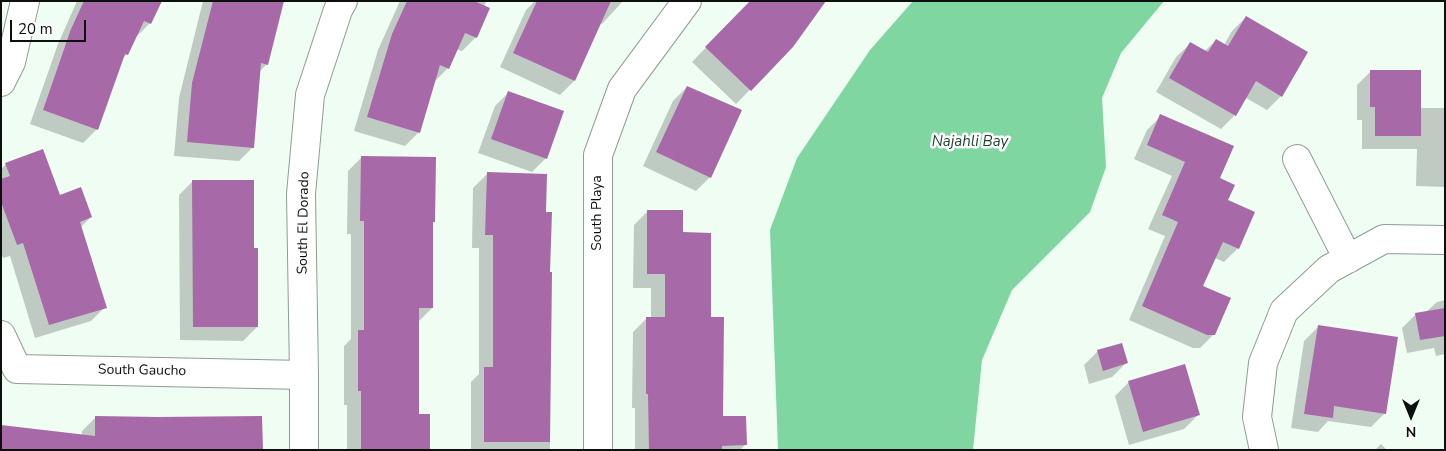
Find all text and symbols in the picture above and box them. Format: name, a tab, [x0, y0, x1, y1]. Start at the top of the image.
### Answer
scale bar	[12, 10, 89, 42]
text: 20 m	[18, 19, 53, 39]
water label: Najahli Bay	[932, 133, 1008, 151]
street label: South El Dorado	[295, 171, 313, 275]
street label: South Playa	[590, 175, 606, 251]
street label: South Gaucho	[98, 362, 186, 380]
north arrow	[1386, 391, 1436, 441]
text: N	[1406, 422, 1416, 441]

